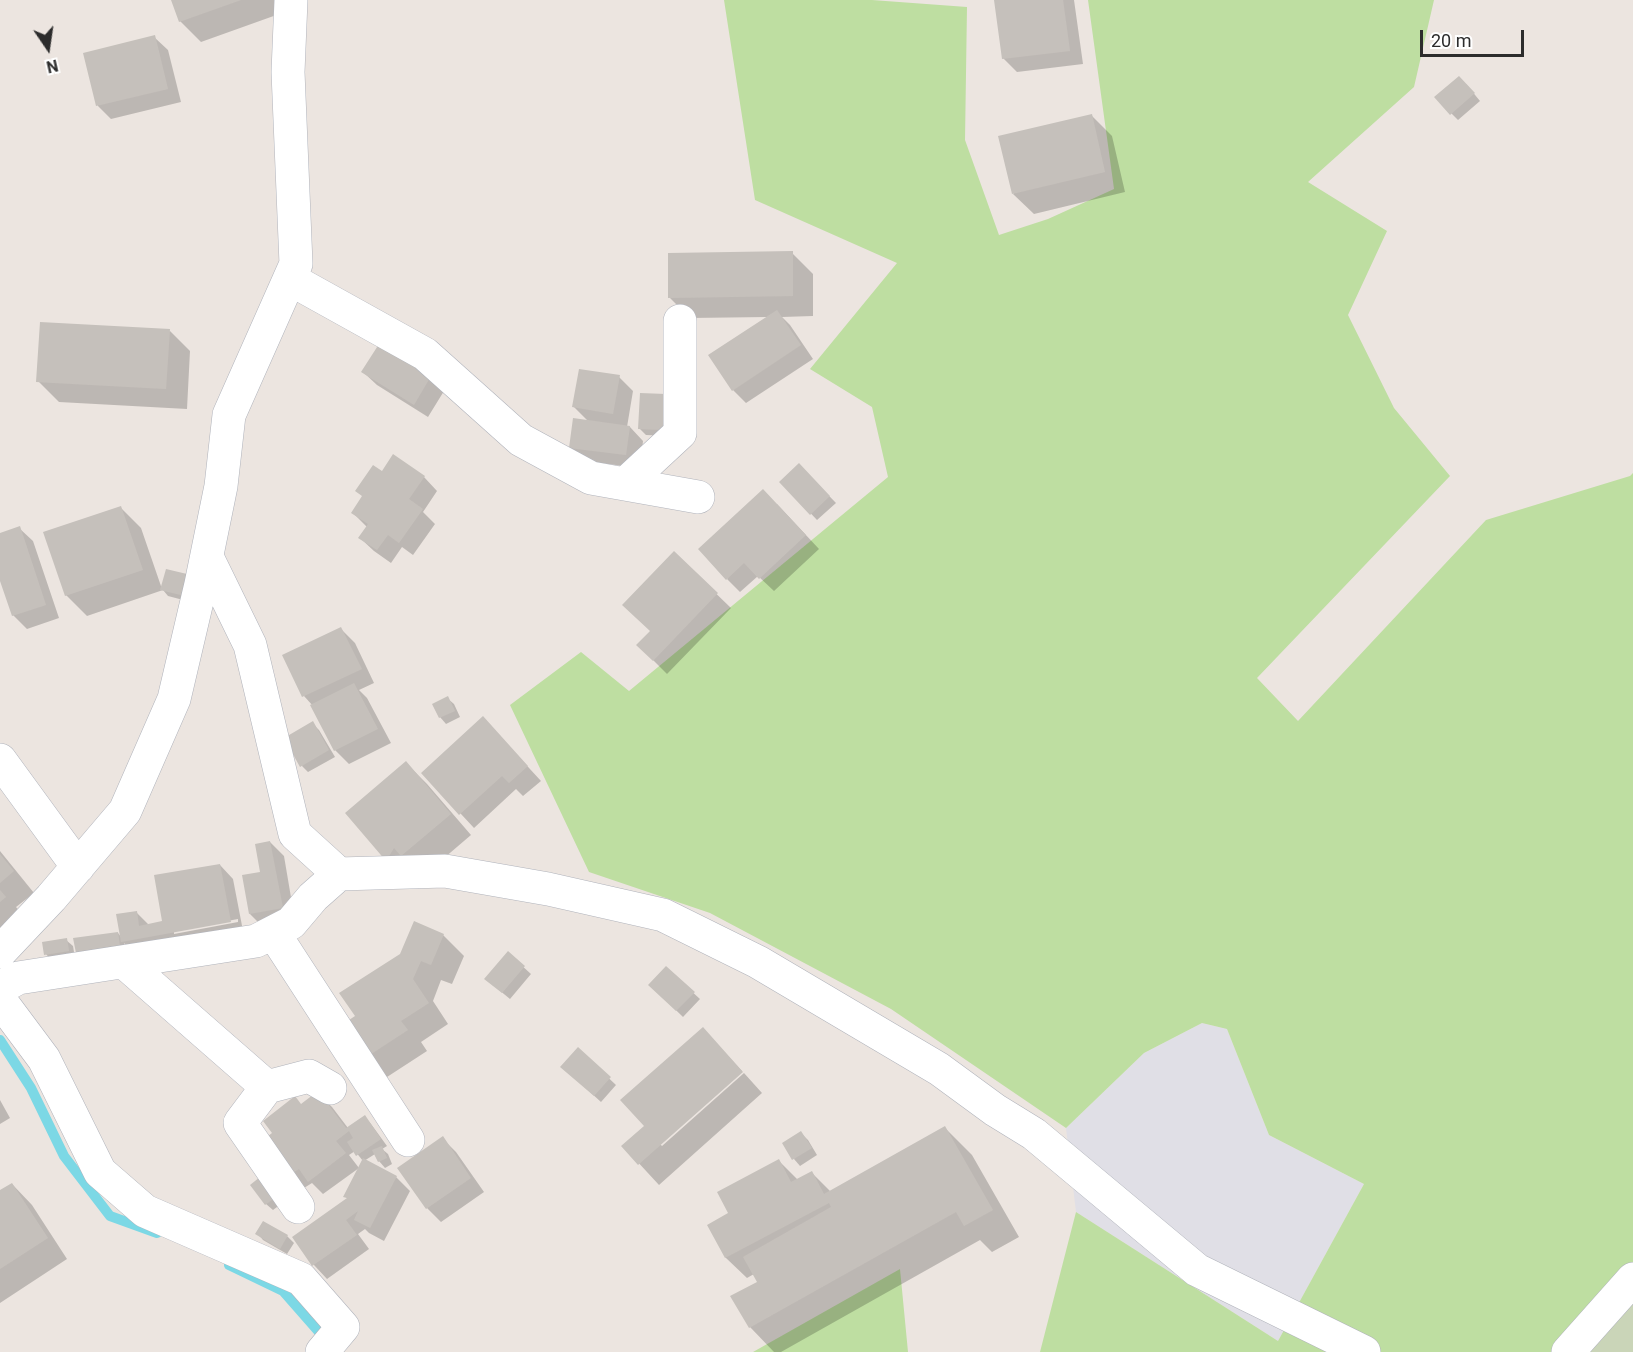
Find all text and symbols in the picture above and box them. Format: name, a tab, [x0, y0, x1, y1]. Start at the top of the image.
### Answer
north arrow	[18, 18, 78, 78]
scale bar	[1423, 18, 1526, 56]
text: 20 m	[1431, 30, 1471, 51]
text: N	[45, 55, 60, 77]

